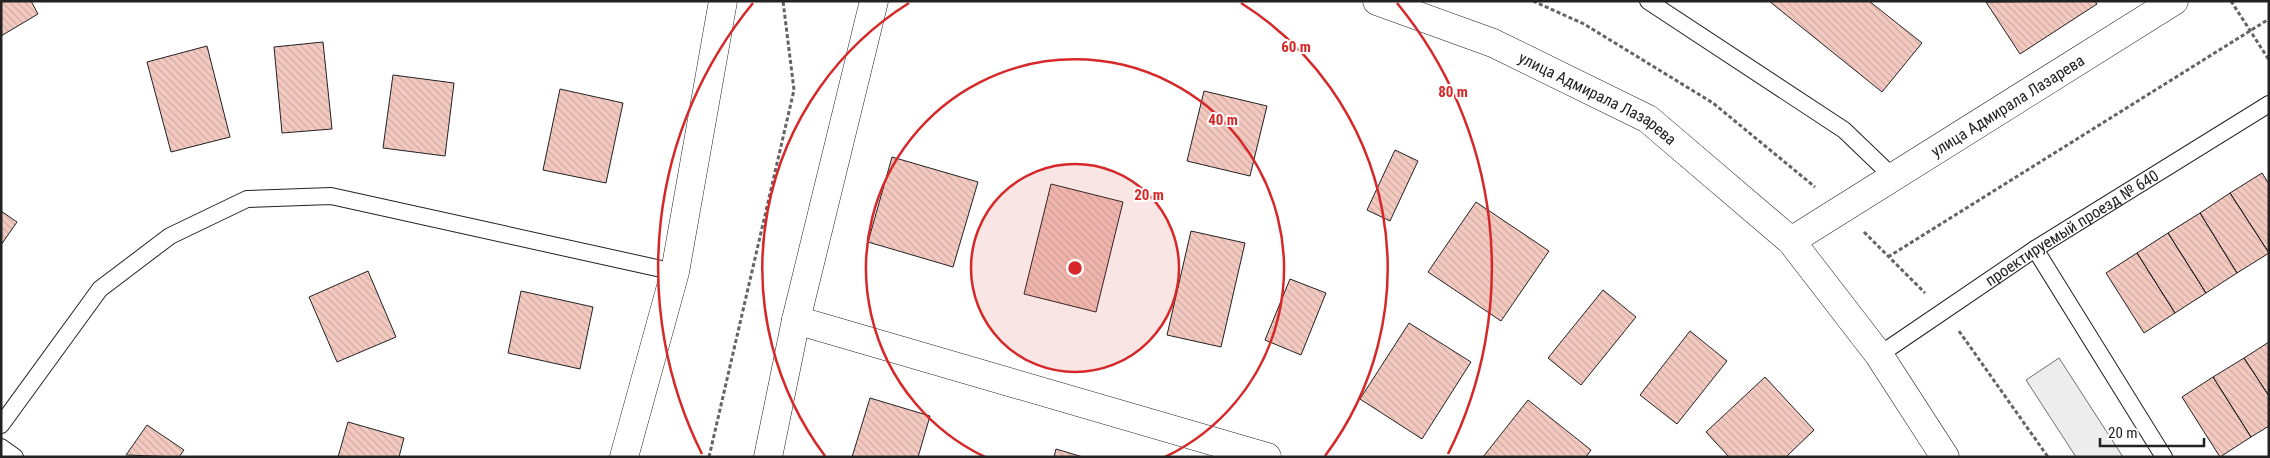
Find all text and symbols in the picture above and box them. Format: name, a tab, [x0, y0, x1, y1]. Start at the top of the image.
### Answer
text: 60 m	[1281, 38, 1311, 56]
street label: улица Адмирала Лазарева	[1516, 48, 1680, 149]
street label: улица Адмирала Лазарева	[1928, 51, 2088, 161]
text: 80 m	[1438, 83, 1468, 101]
text: 40 m	[1208, 111, 1238, 129]
street label: проектируемый проезд № 640	[1982, 166, 2162, 290]
text: 20 m	[1134, 186, 1164, 204]
centre of rings	[1066, 259, 1084, 277]
scale bar	[2100, 416, 2204, 448]
text: 20 m	[2108, 424, 2138, 442]

